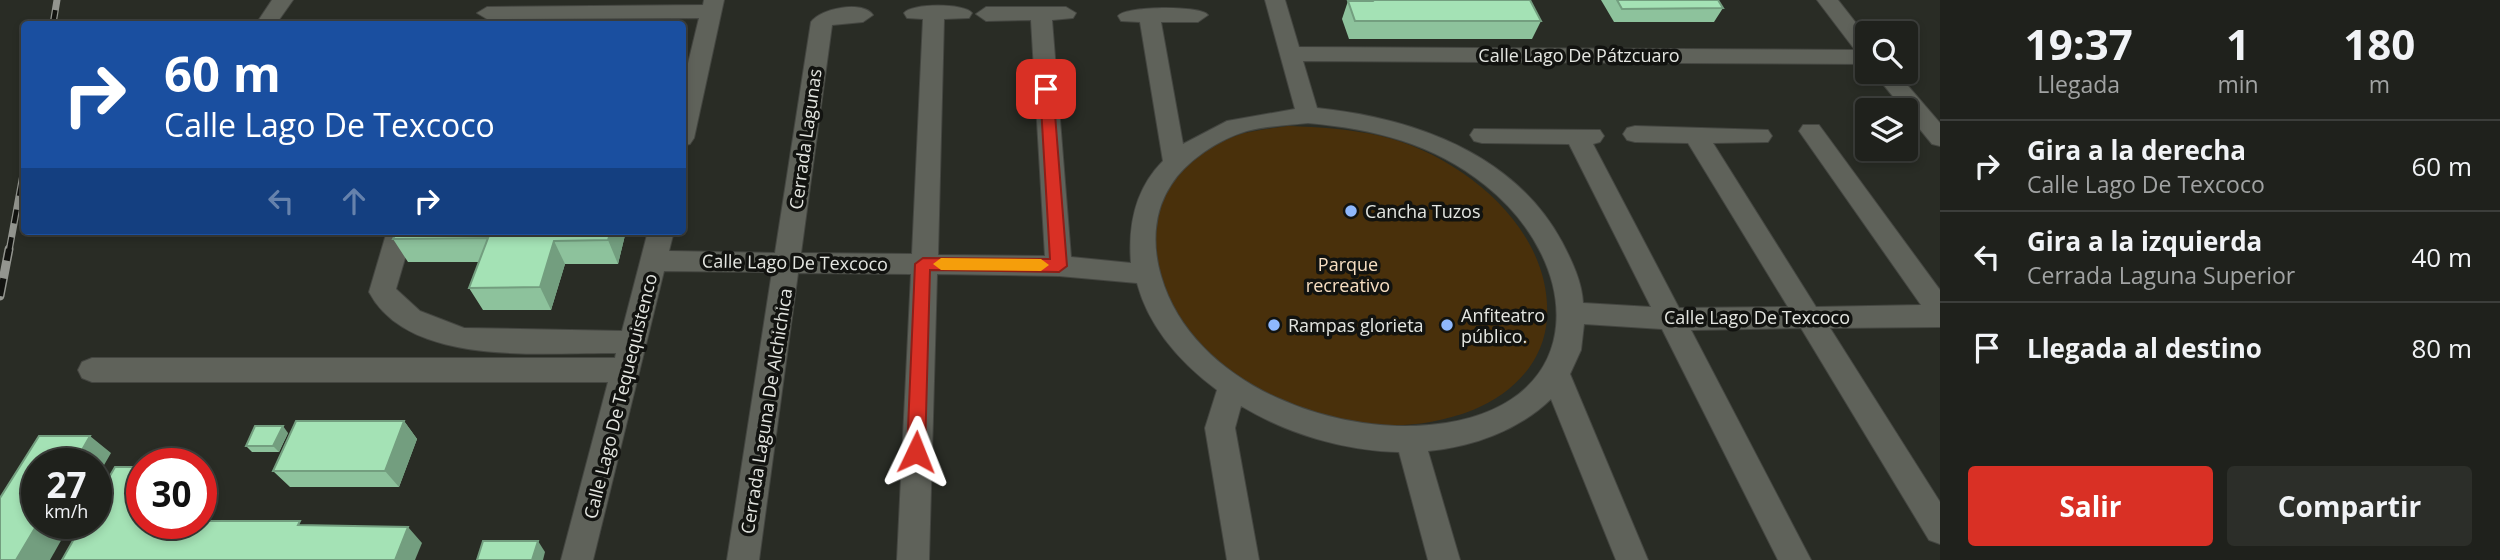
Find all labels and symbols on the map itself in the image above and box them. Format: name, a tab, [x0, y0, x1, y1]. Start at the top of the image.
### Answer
street label: Calle Lago De Pátzcuaro	[1478, 43, 1680, 67]
pin	[1016, 59, 1076, 119]
street label: Cerrada Lagunas	[783, 67, 827, 211]
place label: Cancha Tuzos	[1365, 199, 1481, 223]
marker: Cancha Tuzos	[1343, 203, 1359, 219]
street label: Calle Lago De Texcoco	[702, 248, 888, 276]
park label: Parque recreativo	[1306, 252, 1390, 297]
street label: Calle Lago De Tequequistenco	[578, 271, 662, 521]
street label: Cerrada Laguna De Alchichica	[735, 286, 797, 536]
place label: Anfiteatro público.	[1461, 303, 1545, 348]
street label: Calle Lago De Texcoco	[1664, 305, 1850, 329]
place label: Rampas glorieta	[1288, 313, 1424, 337]
marker: Rampas glorieta	[1266, 317, 1282, 333]
marker: Anfiteatro público.	[1439, 317, 1455, 333]
position arrow	[879, 415, 953, 489]
speed limit sign: 30	[126, 448, 217, 539]

